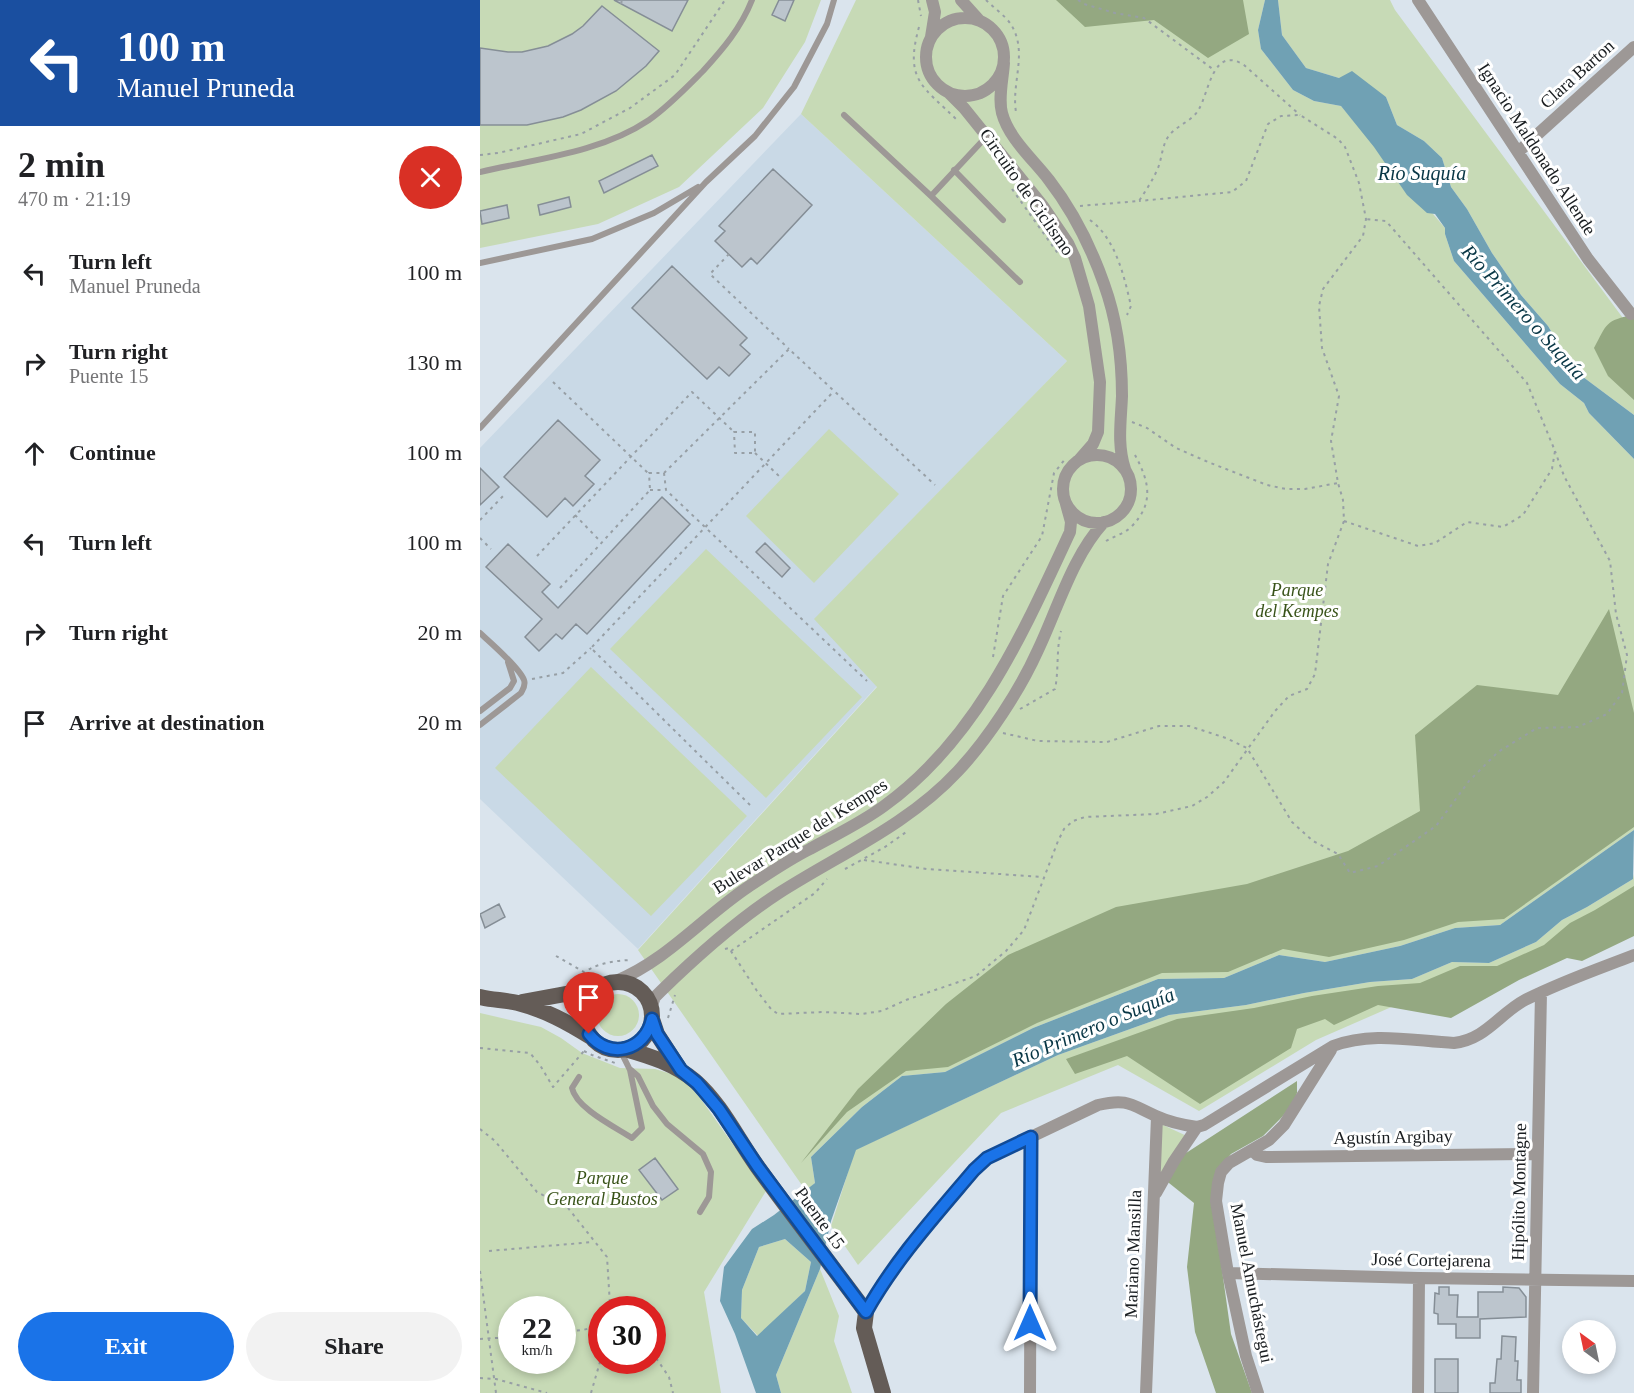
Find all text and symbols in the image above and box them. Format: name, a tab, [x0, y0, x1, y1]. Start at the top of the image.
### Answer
icon: left	[18, 24, 96, 102]
text: 100 m	[117, 24, 226, 70]
street label: Clara Barton	[1536, 36, 1618, 112]
street label: Ignacio Maldonado Allende	[1474, 59, 1600, 239]
text: Manuel Pruneda	[117, 73, 295, 103]
street label: Circuito de Ciclismo	[976, 125, 1078, 259]
text: 2 min	[18, 145, 105, 185]
button: close	[399, 146, 462, 209]
water label: Río Suquía	[1377, 162, 1466, 185]
text: 470 m · 21:19	[18, 188, 131, 210]
water label: Río Primero o Suquía	[1456, 239, 1590, 385]
text: Turn left	[69, 249, 152, 274]
icon: left	[18, 257, 51, 290]
text: 100 m	[406, 260, 462, 285]
text: Manuel Pruneda	[69, 275, 201, 297]
text: Turn right	[69, 339, 168, 364]
icon: right	[18, 347, 51, 380]
text: 130 m	[406, 350, 462, 375]
text: Puente 15	[69, 365, 148, 387]
icon: ahead	[18, 437, 51, 470]
text: Continue	[69, 440, 156, 465]
text: 100 m	[406, 440, 462, 465]
icon: left	[18, 527, 51, 560]
text: Turn left	[69, 530, 152, 555]
text: 100 m	[406, 530, 462, 555]
park label: Parque del Kempes	[1255, 580, 1339, 621]
icon: right	[18, 617, 51, 650]
text: Turn right	[69, 620, 168, 645]
text: 20 m	[417, 620, 462, 645]
icon: arrive	[18, 707, 51, 740]
text: Arrive at destination	[69, 710, 265, 735]
text: 20 m	[417, 710, 462, 735]
street label: Bulevar Parque del Kempes	[709, 774, 891, 898]
pin	[563, 972, 614, 1034]
icon: arrive	[572, 981, 605, 1014]
water label: Río Primero o Suquía	[1008, 983, 1178, 1072]
street label: Hipólito Montagne	[1508, 1123, 1530, 1261]
street label: Agustín Argibay	[1333, 1126, 1453, 1148]
park label: Parque General Bustos	[546, 1168, 658, 1209]
street label: Puente 15	[791, 1183, 849, 1253]
street label: Mariano Mansilla	[1121, 1189, 1145, 1319]
street label: Manuel Amuchástegui	[1227, 1201, 1277, 1365]
street label: José Cortejarena	[1371, 1249, 1491, 1271]
position arrow	[998, 1291, 1062, 1355]
speed limit sign: 30	[588, 1296, 666, 1374]
text: 22	[522, 1311, 552, 1344]
button: Exit	[18, 1312, 234, 1381]
button: Share	[246, 1312, 462, 1381]
north arrow	[1562, 1320, 1616, 1374]
map controls	[1562, 1320, 1616, 1374]
text: km/h	[522, 1342, 552, 1358]

